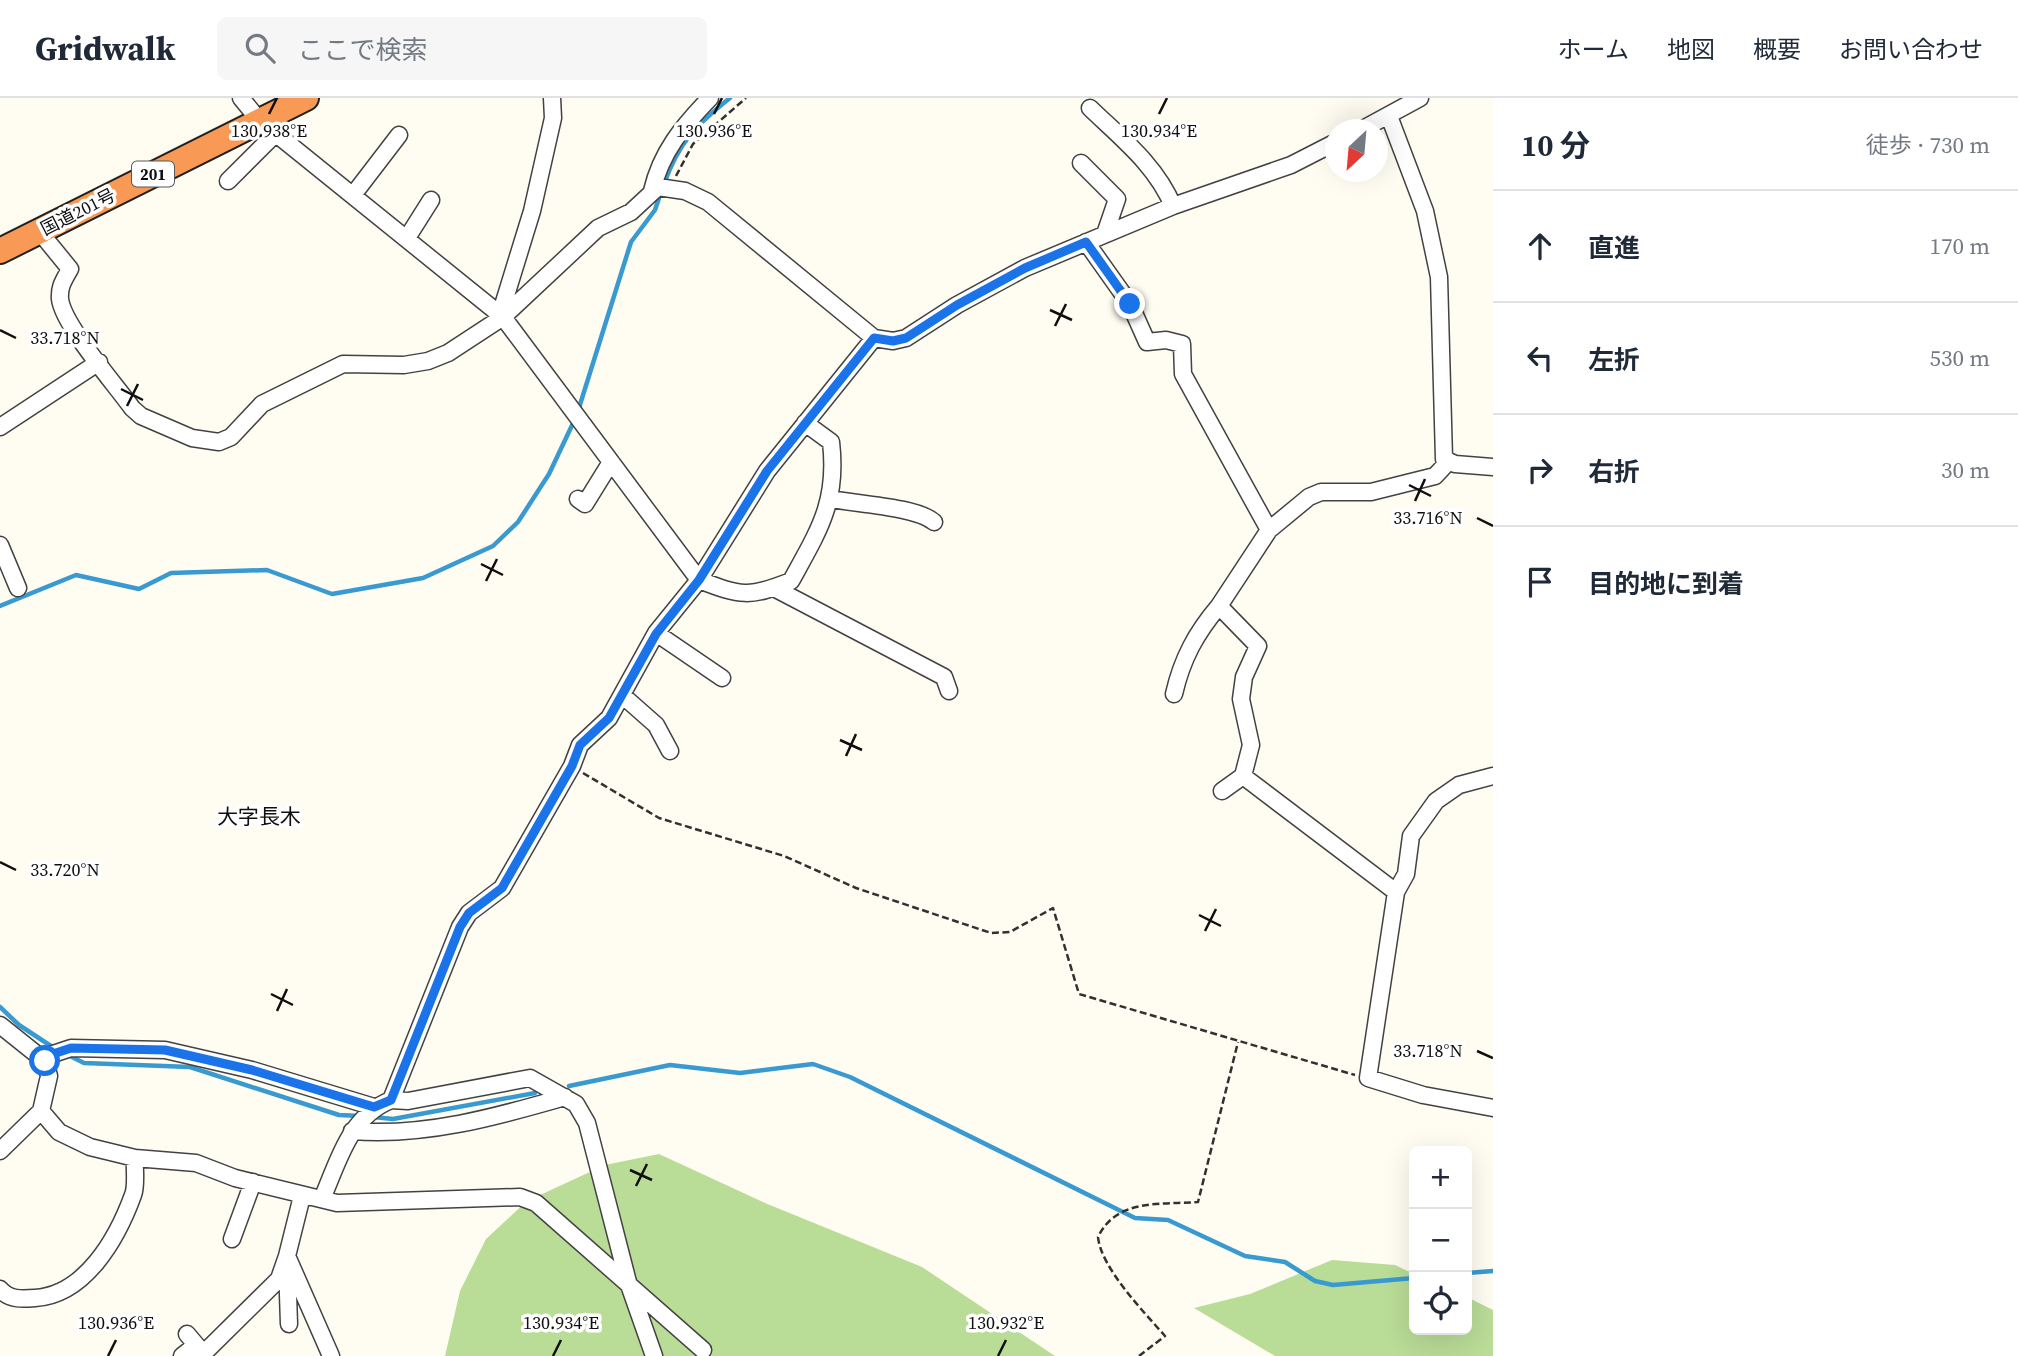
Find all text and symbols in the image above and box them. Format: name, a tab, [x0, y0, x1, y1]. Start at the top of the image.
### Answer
search box	[217, 17, 707, 80]
text: Gridwalk	[35, 26, 175, 71]
icon: search	[241, 29, 279, 67]
text: ここで検索	[297, 32, 427, 68]
text: ホーム	[1558, 33, 1629, 66]
text: 地図	[1667, 33, 1715, 66]
text: 概要	[1753, 33, 1801, 66]
text: お問い合わせ	[1839, 33, 1983, 66]
text: 130.938°E	[231, 118, 307, 143]
text: 130.936°E	[676, 118, 752, 143]
text: 130.934°E	[1121, 118, 1197, 143]
north arrow	[1325, 119, 1388, 182]
text: 10 分	[1521, 125, 1590, 166]
text: 徒歩 · 730 m	[1866, 129, 1990, 161]
road number: 201	[132, 162, 174, 186]
street label: 国道201号	[36, 182, 120, 241]
icon: ahead	[1521, 227, 1559, 265]
text: 直進	[1588, 230, 1640, 266]
text: 170 m	[1929, 230, 1990, 262]
route end	[1114, 288, 1145, 319]
text: 33.718°N	[30, 325, 100, 350]
icon: left	[1521, 339, 1559, 377]
text: 左折	[1588, 342, 1640, 378]
text: 530 m	[1929, 342, 1990, 374]
icon: right	[1521, 451, 1559, 489]
text: 右折	[1588, 454, 1640, 490]
text: 30 m	[1941, 454, 1990, 486]
text: 33.716°N	[1393, 505, 1463, 530]
icon: arrive	[1521, 563, 1559, 601]
text: 目的地に到着	[1588, 566, 1744, 602]
district label: 大字長木	[217, 802, 301, 831]
text: 33.720°N	[30, 857, 100, 882]
text: 33.718°N	[1393, 1038, 1463, 1063]
route start	[29, 1045, 60, 1076]
map controls	[1409, 1146, 1472, 1335]
button: +	[1409, 1146, 1472, 1209]
button: −	[1409, 1209, 1472, 1272]
button: locate	[1409, 1272, 1472, 1335]
text: 130.936°E	[78, 1310, 154, 1335]
text: 130.934°E	[523, 1310, 599, 1335]
text: 130.932°E	[968, 1310, 1044, 1335]

